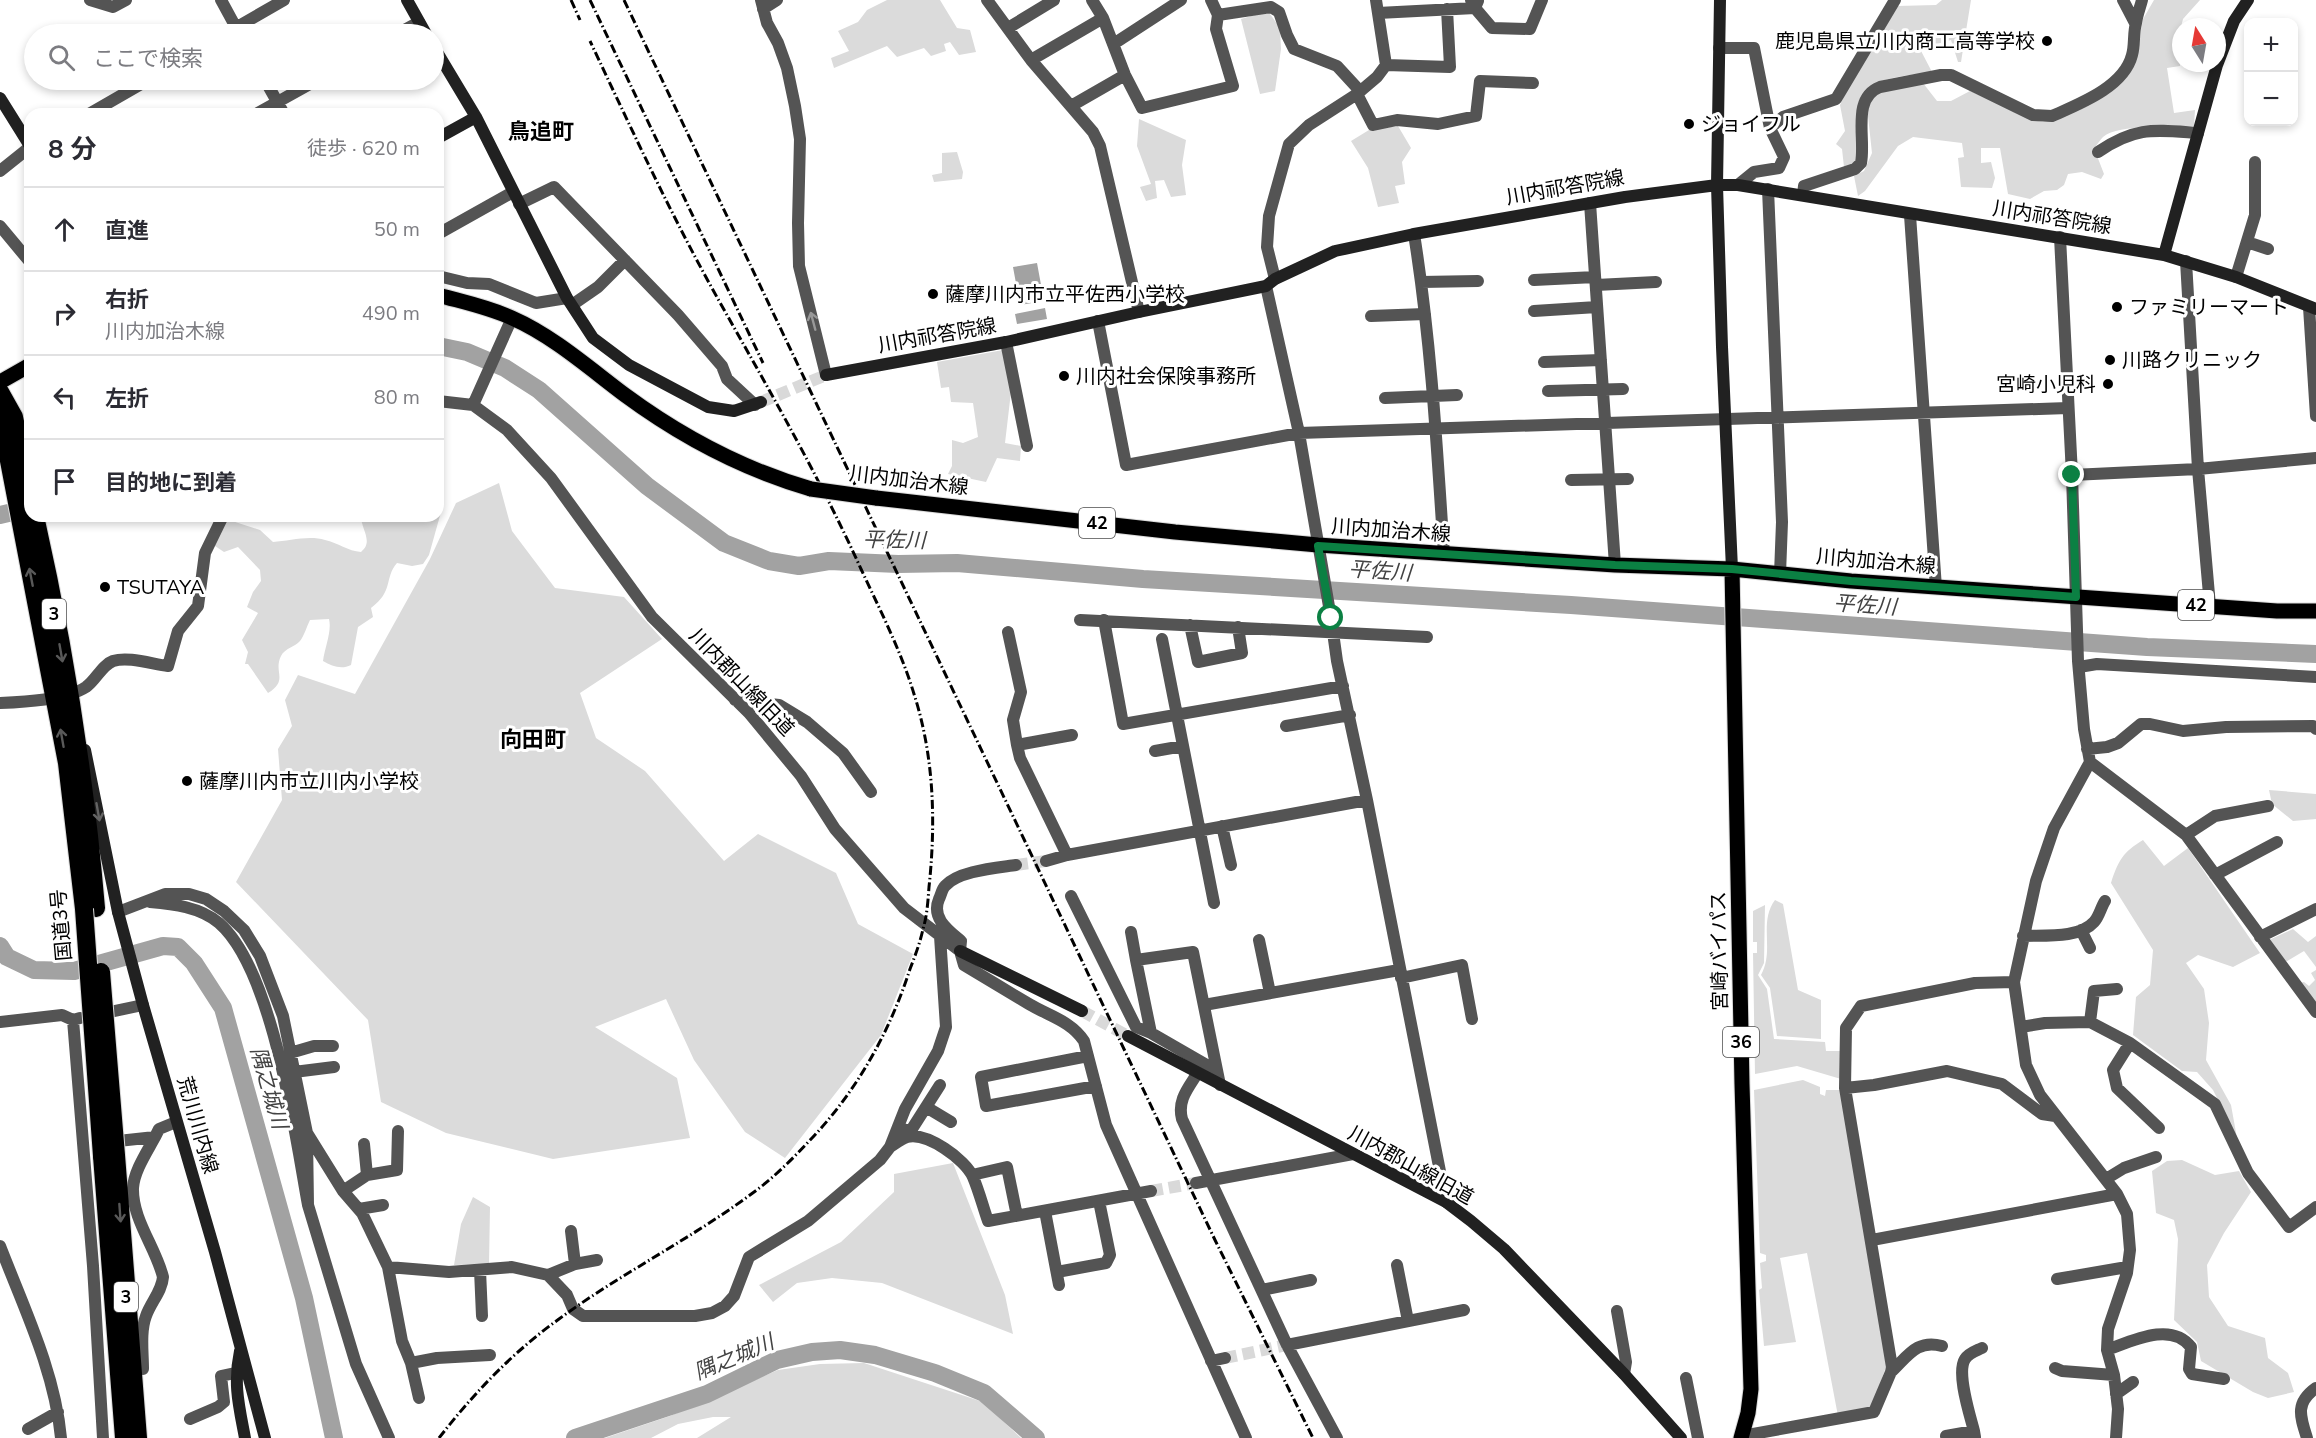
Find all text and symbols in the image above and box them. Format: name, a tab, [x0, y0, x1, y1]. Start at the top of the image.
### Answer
north arrow	[2172, 18, 2226, 72]
map controls	[2244, 18, 2298, 126]
button: +	[2244, 18, 2298, 72]
search box	[24, 24, 444, 90]
place label: 鹿児島県立川内商工高等学校	[1775, 28, 2035, 55]
marker: 鹿児島県立川内商工高等学校	[2040, 34, 2054, 48]
icon: search	[45, 41, 78, 74]
text: ここで検索	[93, 44, 203, 74]
button: −	[2244, 72, 2298, 126]
place label: ジョイフル	[1701, 111, 1801, 138]
district label: 鳥追町	[508, 117, 574, 147]
marker: ジョイフル	[1682, 117, 1696, 131]
text: 8 分	[48, 132, 97, 167]
text: 徒歩 · 620 m	[307, 135, 420, 162]
street label: 川内祁答院線	[1504, 164, 1627, 211]
street label: 川内祁答院線	[1991, 195, 2113, 240]
icon: ahead	[48, 213, 81, 246]
text: 直進	[105, 216, 149, 246]
text: 50 m	[374, 216, 420, 243]
place label: 薩摩川内市立平佐西小学校	[945, 281, 1185, 308]
text: 右折	[105, 285, 149, 315]
marker: 薩摩川内市立平佐西小学校	[926, 287, 940, 301]
place label: ファミリーマート	[2129, 294, 2289, 321]
icon: right	[48, 297, 81, 330]
text: 490 m	[362, 300, 420, 327]
marker: ファミリーマート	[2110, 300, 2124, 314]
one-way arrow	[806, 311, 818, 330]
street label: 川内祁答院線	[876, 312, 999, 359]
text: 川内加治木線	[105, 318, 225, 345]
place label: 川路クリニック	[2122, 347, 2262, 374]
marker: 川路クリニック	[2103, 353, 2117, 367]
place label: 川内社会保険事務所	[1076, 363, 1256, 390]
marker: 川内社会保険事務所	[1057, 369, 1071, 383]
place label: 宮崎小児科	[1996, 371, 2096, 398]
marker: 宮崎小児科	[2101, 377, 2115, 391]
icon: left	[48, 381, 81, 414]
text: 左折	[105, 384, 149, 414]
text: 80 m	[374, 384, 420, 411]
street label: 川内加治木線	[848, 460, 970, 501]
route end	[2058, 461, 2084, 487]
icon: arrive	[48, 465, 81, 498]
text: 目的地に到着	[105, 468, 237, 498]
road number: 42	[1079, 508, 1115, 538]
street label: 川内加治木線	[1330, 513, 1452, 548]
water label: 平佐川	[862, 525, 928, 555]
street label: 川内加治木線	[1815, 543, 1937, 580]
water label: 平佐川	[1348, 555, 1414, 587]
one-way arrow	[25, 568, 36, 588]
place label: TSUTAYA	[117, 574, 205, 601]
marker: TSUTAYA	[98, 580, 112, 594]
water label: 平佐川	[1833, 589, 1899, 621]
road number: 42	[2178, 590, 2214, 620]
road number: 3	[42, 599, 66, 629]
route start	[1317, 604, 1343, 630]
street label: 川内郡山線旧道	[683, 623, 800, 742]
one-way arrow	[56, 642, 67, 662]
district label: 向田町	[500, 725, 566, 755]
one-way arrow	[56, 729, 67, 749]
place label: 薩摩川内市立川内小学校	[199, 768, 419, 795]
marker: 薩摩川内市立川内小学校	[180, 774, 194, 788]
one-way arrow	[92, 802, 103, 821]
street label: 国道3号	[45, 888, 78, 962]
street label: 宮崎バイパス	[1705, 891, 1734, 1011]
road number: 36	[1723, 1027, 1759, 1057]
water label: 隅之城川	[244, 1044, 295, 1134]
street label: 荒川川内線	[171, 1073, 224, 1177]
street label: 川内郡山線旧道	[1343, 1120, 1479, 1211]
one-way arrow	[115, 1203, 126, 1223]
road number: 3	[114, 1282, 138, 1312]
water label: 隅之城川	[690, 1327, 780, 1386]

